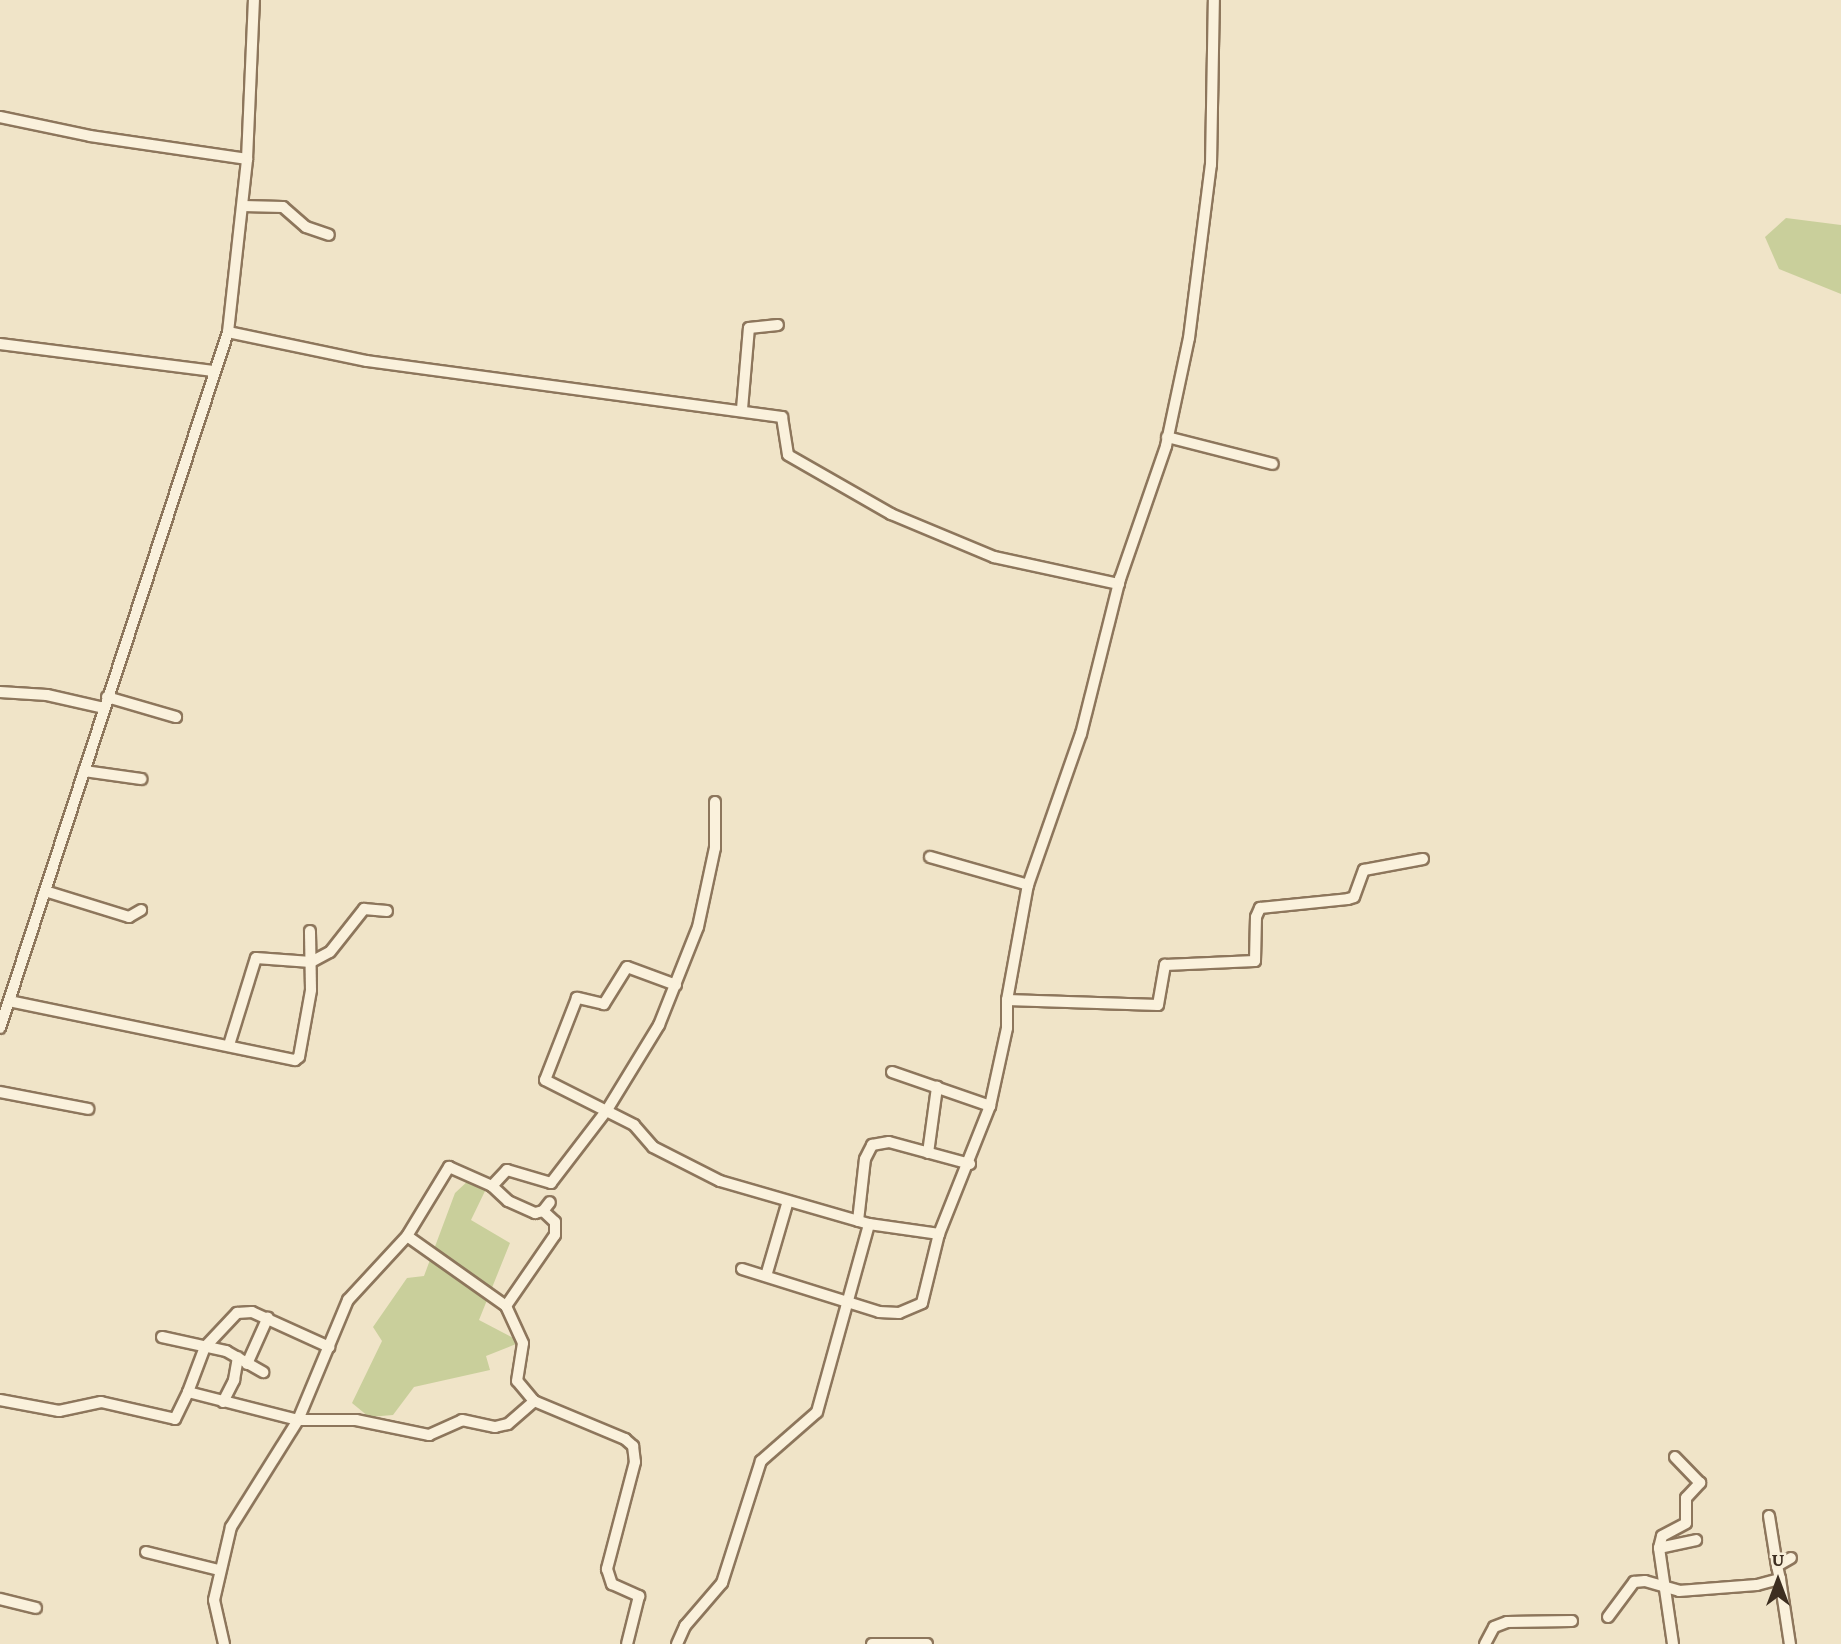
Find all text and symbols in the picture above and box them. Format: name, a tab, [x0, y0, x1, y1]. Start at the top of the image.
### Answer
north arrow	[1743, 1546, 1813, 1616]
text: U	[1771, 1549, 1785, 1570]

